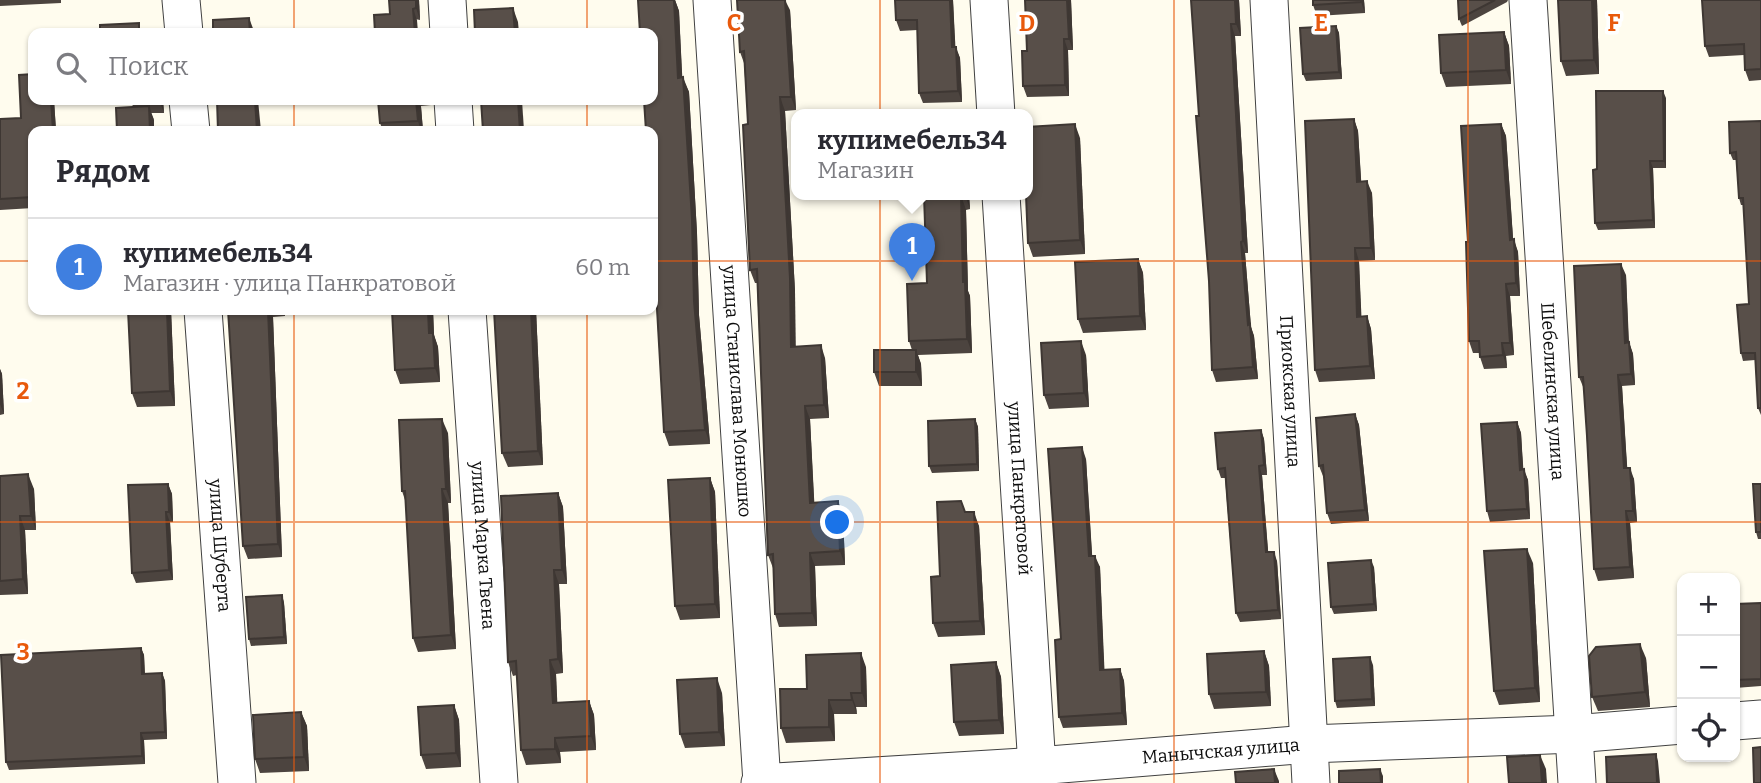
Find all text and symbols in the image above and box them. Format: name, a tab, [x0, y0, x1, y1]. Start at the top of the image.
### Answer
text: C	[727, 9, 741, 37]
text: D	[1019, 9, 1035, 37]
text: E	[1314, 9, 1328, 37]
text: F	[1608, 9, 1621, 37]
search box	[28, 28, 658, 105]
icon: search	[52, 48, 90, 86]
text: Поиск	[108, 51, 188, 82]
popup	[791, 109, 1033, 200]
text: купимебель34	[817, 125, 1007, 156]
text: Рядом	[56, 154, 150, 190]
text: Магазин	[817, 156, 914, 184]
pin: 1	[889, 223, 935, 281]
text: купимебель34	[123, 238, 312, 269]
text: 1	[74, 253, 84, 281]
text: 60 m	[575, 253, 630, 281]
street label: улица Станислава Монюшко	[718, 263, 756, 518]
text: Магазин · улица Панкратовой	[123, 269, 456, 297]
street label: Шебелинская улица	[1536, 302, 1569, 481]
street label: Приокская улица	[1275, 315, 1305, 468]
text: 2	[17, 377, 30, 405]
street label: улица Панкратовой	[1003, 400, 1036, 576]
street label: улица Марка Твена	[466, 460, 500, 630]
street label: улица Шуберта	[204, 477, 236, 613]
your location	[820, 505, 854, 539]
map controls	[1677, 573, 1740, 762]
button: +	[1677, 573, 1740, 636]
button: −	[1677, 636, 1740, 699]
text: 3	[16, 638, 30, 666]
button: locate	[1677, 699, 1740, 762]
street label: Манычская улица	[1141, 734, 1301, 768]

